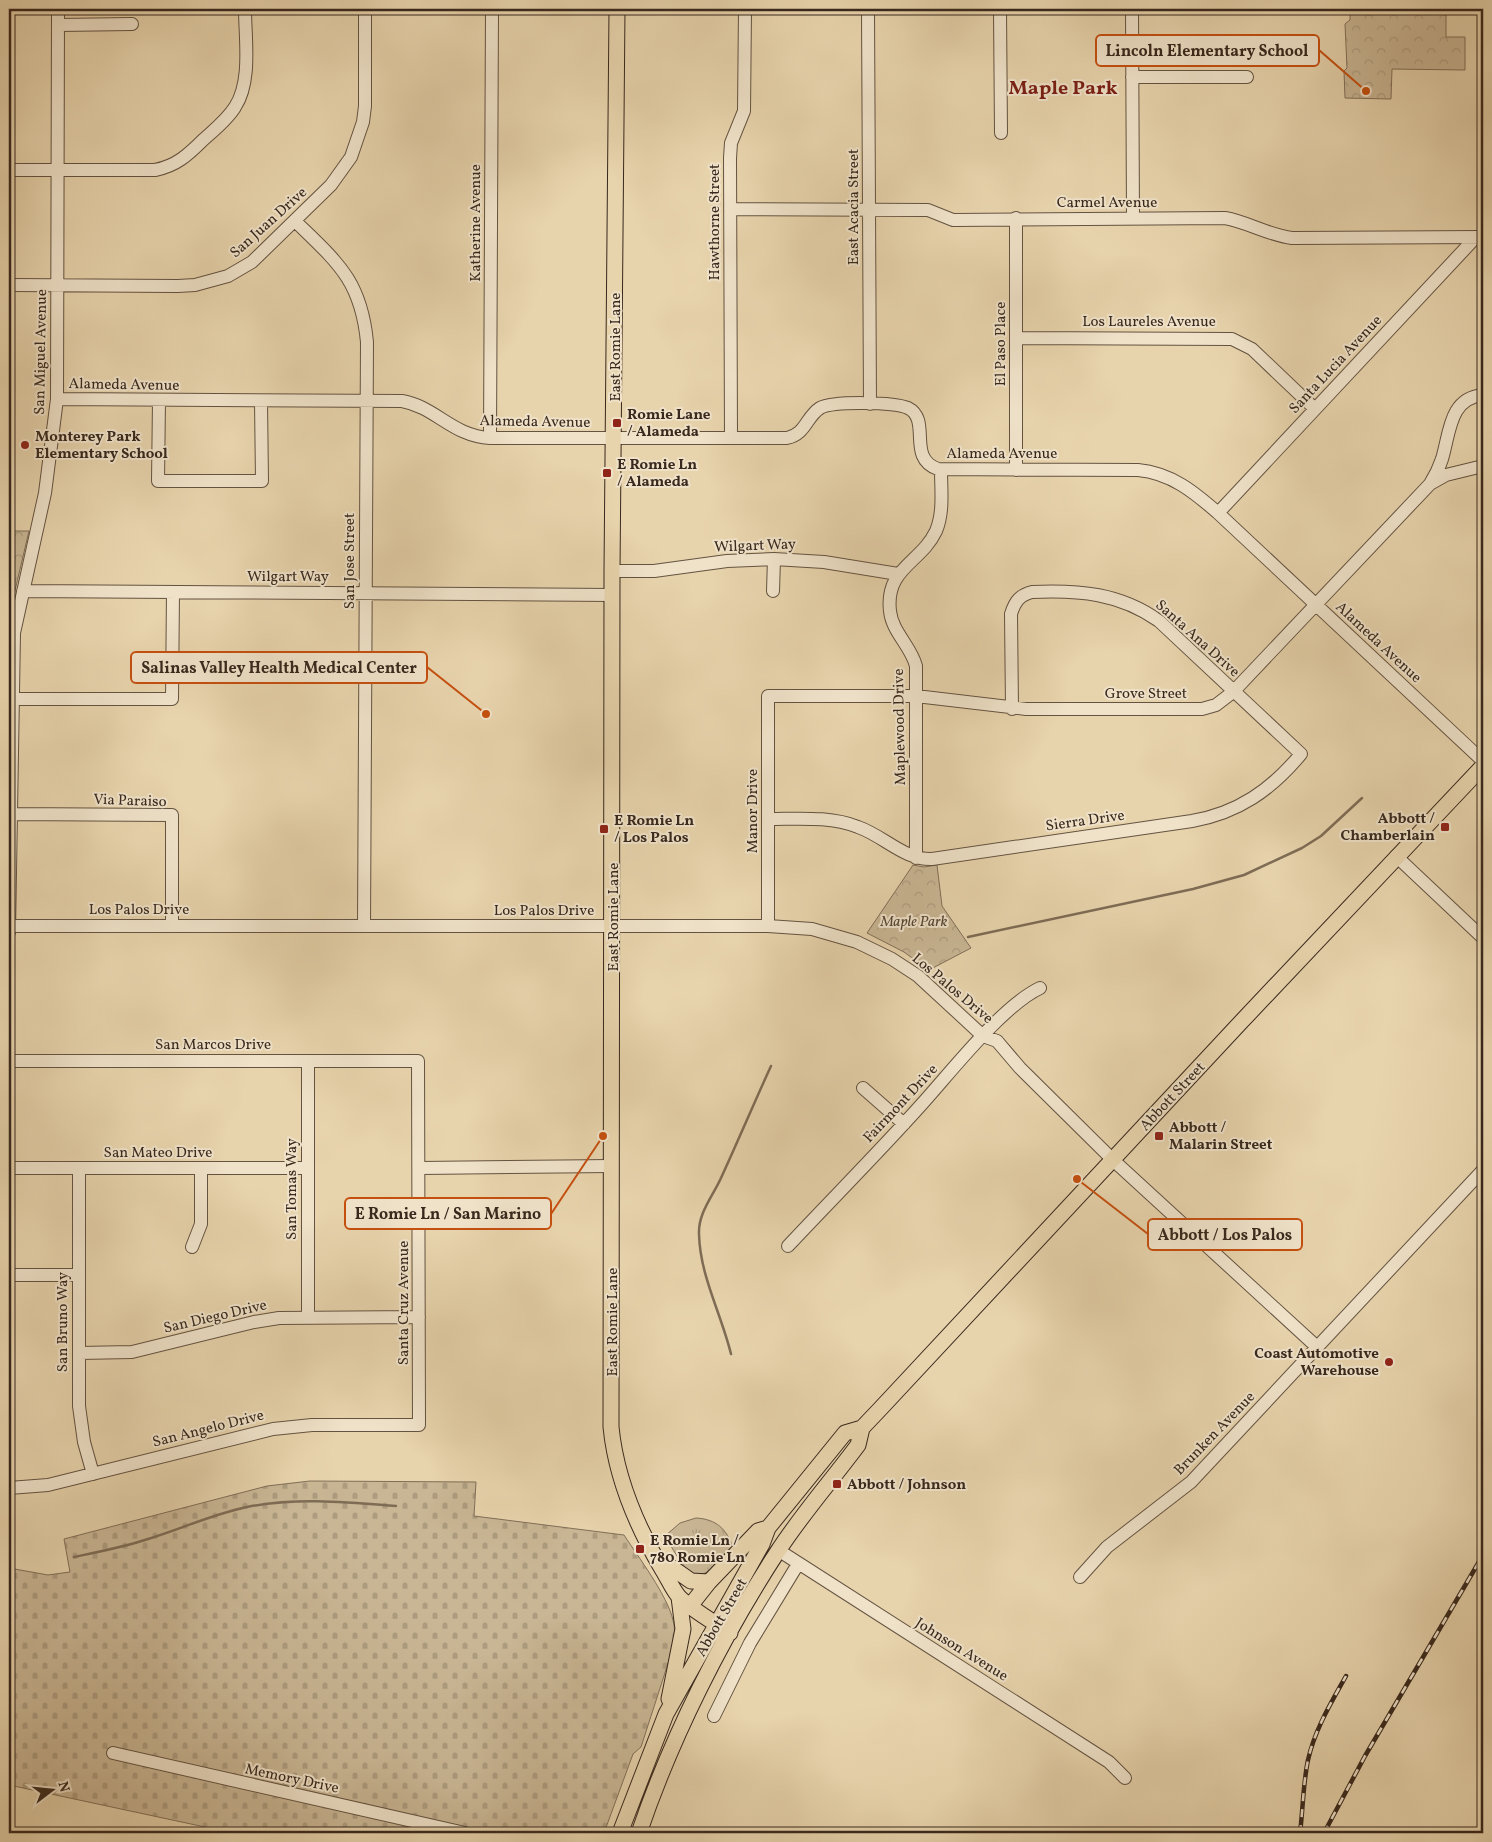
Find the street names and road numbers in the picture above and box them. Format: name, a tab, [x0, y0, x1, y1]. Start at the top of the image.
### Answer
street label: East Acacia Street	[844, 149, 865, 265]
street label: Katherine Avenue	[466, 164, 487, 282]
street label: Hawthorne Street	[705, 164, 726, 280]
street label: San Juan Drive	[226, 183, 312, 263]
street label: Carmel Avenue	[1057, 193, 1157, 214]
street label: San Miguel Avenue	[30, 289, 53, 415]
street label: East Romie Lane	[606, 293, 627, 401]
street label: El Paso Place	[991, 302, 1012, 386]
street label: Santa Lucia Avenue	[1285, 311, 1387, 419]
street label: Los Laureles Avenue	[1082, 312, 1216, 333]
street label: Alameda Avenue	[68, 374, 180, 397]
street label: Alameda Avenue	[479, 411, 591, 434]
street label: Alameda Avenue	[947, 444, 1057, 465]
street label: San Jose Street	[340, 513, 361, 609]
street label: Wilgart Way	[714, 535, 796, 558]
street label: Wilgart Way	[247, 567, 329, 588]
street label: Santa Ana Drive	[1150, 595, 1244, 683]
street label: Alameda Avenue	[1330, 598, 1426, 689]
street label: Maplewood Drive	[889, 668, 912, 786]
street label: Grove Street	[1105, 684, 1187, 705]
street label: Manor Drive	[743, 769, 764, 853]
street label: Via Paraiso	[93, 790, 167, 813]
street label: Sierra Drive	[1044, 806, 1126, 837]
street label: East Romie Lane	[604, 863, 625, 971]
street label: Los Palos Drive	[89, 900, 189, 921]
street label: Los Palos Drive	[494, 901, 594, 922]
street label: Los Palos Drive	[907, 949, 997, 1029]
street label: San Marcos Drive	[155, 1035, 271, 1056]
street label: Abbott Street	[1136, 1058, 1211, 1136]
street label: Fairmont Drive	[859, 1060, 943, 1148]
street label: San Tomas Way	[282, 1138, 303, 1240]
street label: San Mateo Drive	[104, 1143, 212, 1164]
street label: Santa Cruz Avenue	[394, 1241, 415, 1365]
street label: East Romie Lane	[603, 1268, 624, 1376]
street label: San Bruno Way	[53, 1272, 74, 1372]
street label: San Diego Drive	[162, 1295, 269, 1340]
street label: Brunken Avenue	[1170, 1387, 1261, 1481]
street label: San Angelo Drive	[150, 1405, 266, 1453]
street label: Abbott Street	[691, 1575, 753, 1661]
street label: Johnson Avenue	[911, 1613, 1012, 1687]
street label: Memory Drive	[243, 1759, 341, 1800]

